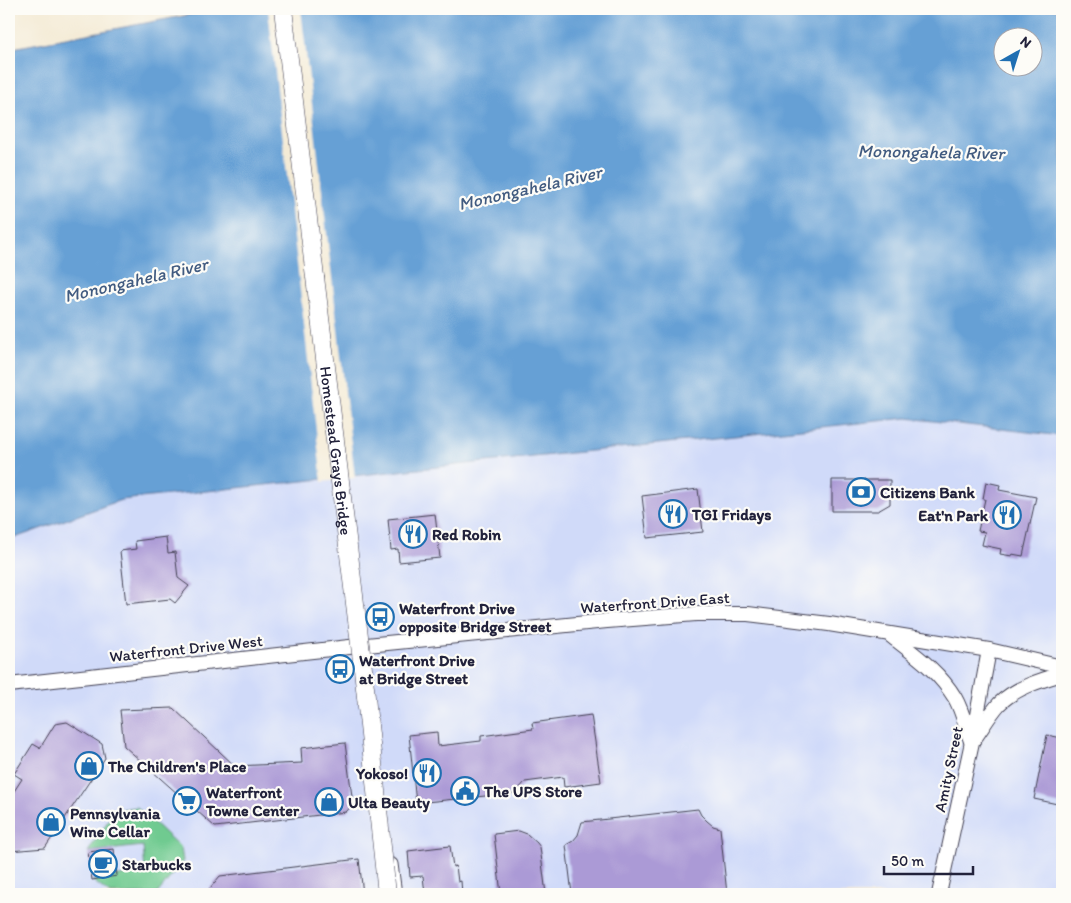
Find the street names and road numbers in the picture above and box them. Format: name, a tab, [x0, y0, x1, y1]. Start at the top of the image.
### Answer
street label: Homestead Grays Bridge	[316, 365, 356, 536]
street label: Waterfront Drive East	[580, 588, 730, 617]
street label: Waterfront Drive West	[109, 631, 264, 666]
street label: Amity Street	[930, 724, 967, 814]

